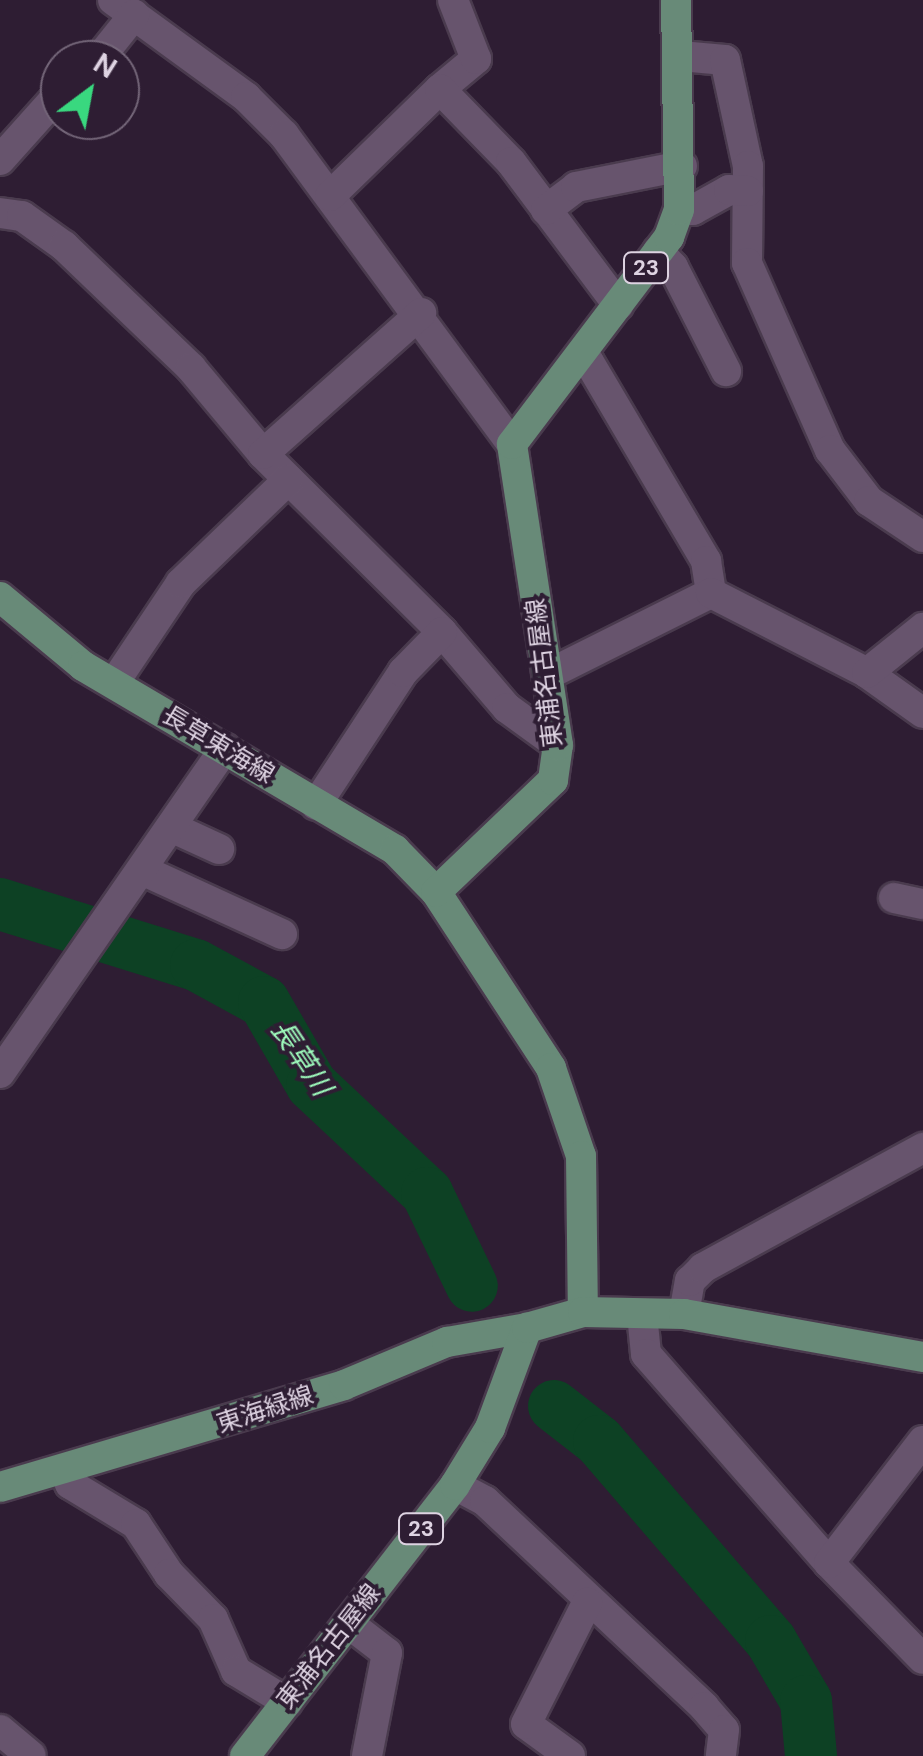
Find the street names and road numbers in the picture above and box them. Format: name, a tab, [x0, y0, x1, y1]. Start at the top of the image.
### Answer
road number: 23	[621, 251, 671, 285]
street label: 東浦名古屋線	[521, 597, 569, 749]
street label: 長草東海線	[157, 700, 279, 790]
street label: 東海緑線	[213, 1380, 317, 1440]
road number: 23	[396, 1512, 446, 1546]
street label: 東浦名古屋線	[271, 1579, 387, 1715]

